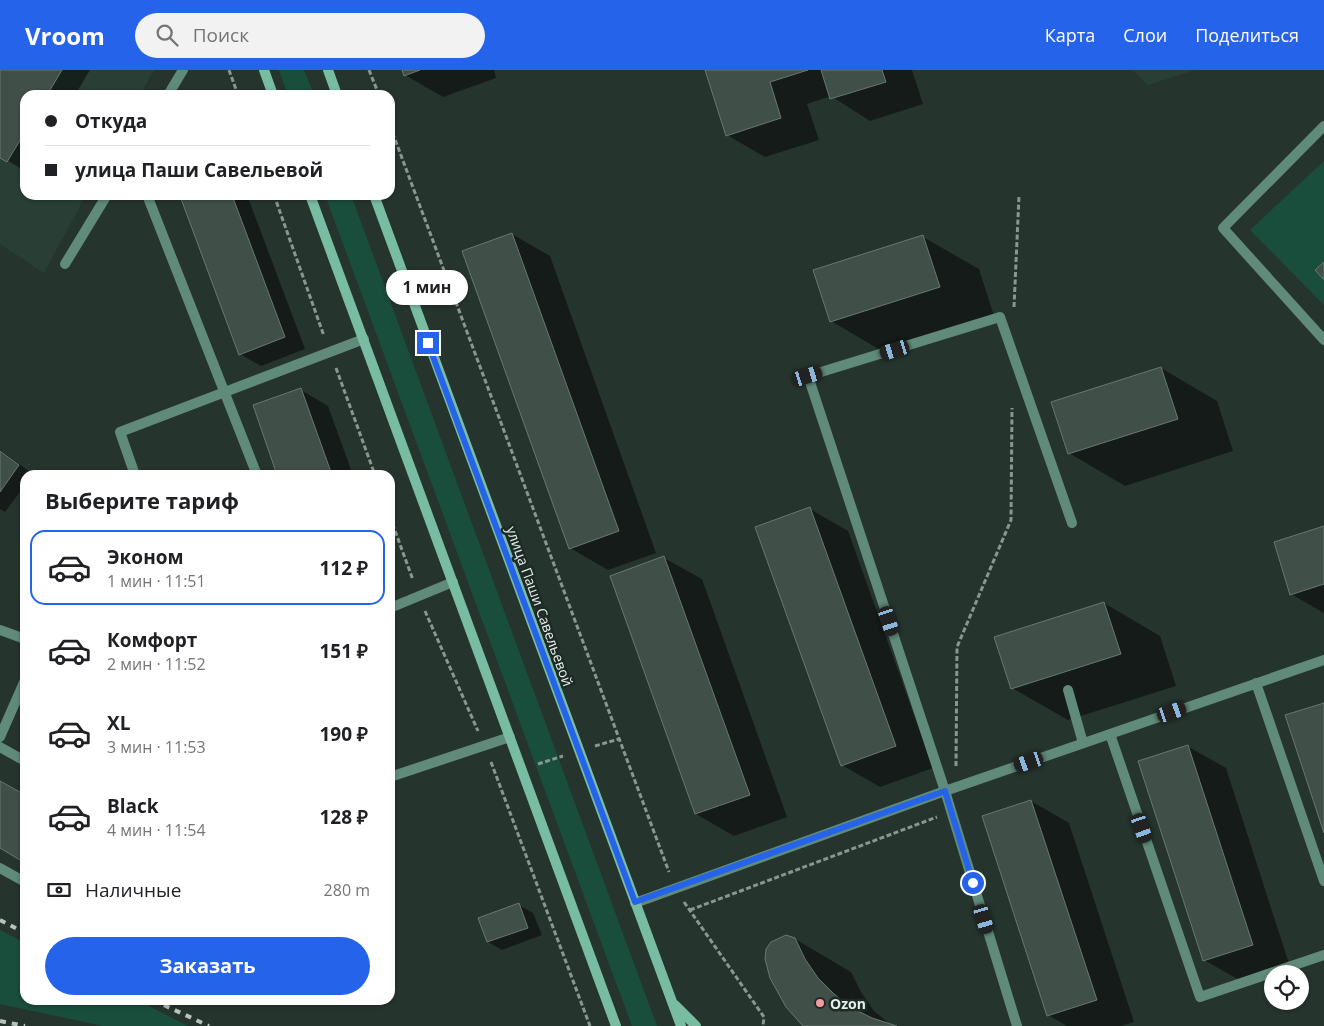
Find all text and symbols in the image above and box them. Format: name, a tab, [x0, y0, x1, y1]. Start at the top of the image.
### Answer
search box	[135, 13, 485, 58]
text: Vroom	[25, 19, 105, 52]
icon: search	[153, 21, 181, 49]
text: Поиск	[193, 22, 249, 48]
text: Карта	[1045, 23, 1095, 47]
text: Слои	[1123, 23, 1167, 47]
text: Поделиться	[1195, 23, 1299, 47]
text: Откуда	[75, 108, 147, 134]
text: улица Паши Савельевой	[75, 157, 323, 183]
callout: 1 мин	[387, 270, 469, 306]
text: 1 мин	[403, 276, 451, 298]
route end	[417, 332, 439, 354]
car	[878, 338, 911, 362]
car	[791, 364, 824, 388]
text: Выберите тариф	[45, 485, 239, 515]
street label: улица Паши Савельевой	[502, 523, 578, 689]
text: Эконом	[107, 544, 184, 570]
icon: car	[47, 545, 92, 590]
text: 112 ₽	[319, 555, 368, 581]
text: 1 мин · 11:51	[107, 570, 206, 592]
car	[877, 604, 900, 638]
text: Комфорт	[107, 627, 197, 653]
icon: car	[47, 628, 92, 673]
text: 151 ₽	[319, 638, 368, 664]
text: 2 мин · 11:52	[107, 653, 206, 675]
car	[1155, 700, 1188, 724]
text: XL	[107, 710, 130, 736]
icon: car	[47, 711, 92, 756]
text: 190 ₽	[319, 721, 368, 747]
text: 3 мин · 11:53	[107, 736, 206, 758]
car	[1012, 750, 1045, 774]
text: Black	[107, 793, 159, 819]
icon: car	[47, 794, 92, 839]
text: 128 ₽	[319, 804, 368, 830]
car	[1130, 811, 1153, 845]
text: 4 мин · 11:54	[107, 819, 206, 841]
route start	[962, 872, 984, 894]
icon: cash	[45, 876, 73, 904]
text: Наличные	[85, 877, 181, 903]
text: 280 m	[324, 879, 370, 901]
car	[972, 902, 995, 936]
button: Заказать	[45, 937, 370, 995]
map controls	[1264, 965, 1309, 1010]
button: locate	[1264, 965, 1309, 1010]
place label: Ozon	[830, 994, 866, 1013]
marker: Ozon	[814, 997, 826, 1009]

